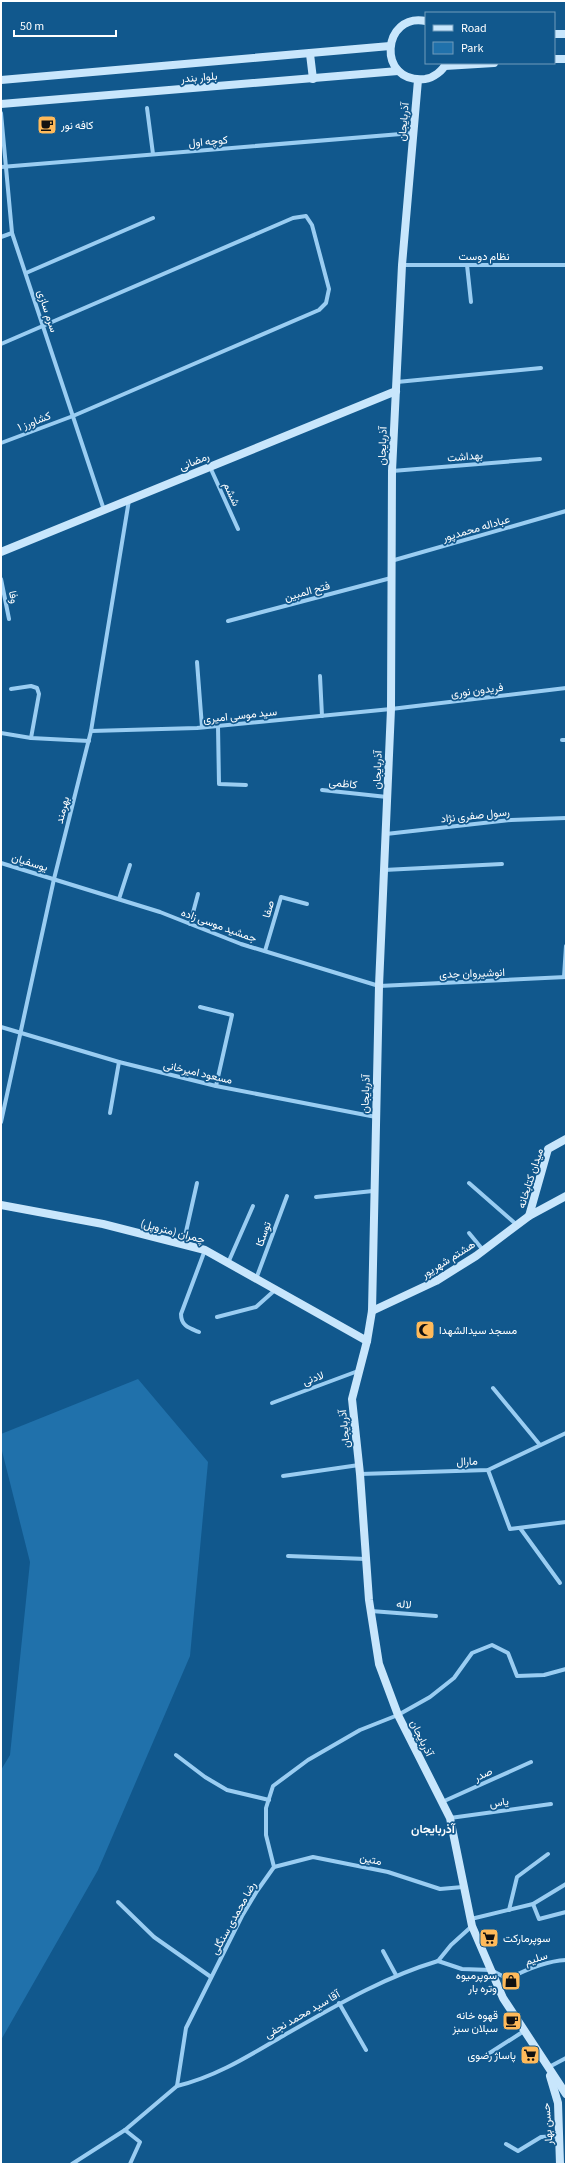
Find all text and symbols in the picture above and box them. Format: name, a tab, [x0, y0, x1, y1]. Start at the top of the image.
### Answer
scale bar	[14, 12, 116, 38]
legend	[425, 12, 555, 64]
text: 50 m	[20, 18, 44, 35]
text: Road	[461, 20, 487, 37]
text: Park	[461, 40, 483, 57]
street label: بلوار بندر	[179, 68, 218, 87]
street label: آذربایجان	[394, 101, 413, 142]
cafe icon: کافه نور	[36, 114, 58, 136]
place label: کافه نور	[60, 118, 94, 133]
street label: کوچه اول	[188, 132, 228, 151]
street label: نظام دوست	[458, 249, 510, 264]
street label: سرم سازی	[34, 288, 62, 335]
street label: کشاورز ۱	[15, 408, 53, 435]
street label: آذربایجان	[374, 425, 391, 466]
street label: بهداشت	[446, 447, 484, 466]
street label: رمضانی	[177, 449, 212, 474]
street label: ششم	[220, 480, 244, 509]
street label: عباداله محمدپور	[440, 512, 512, 546]
street label: فتح المبین	[283, 578, 332, 605]
street label: وفا	[5, 589, 22, 605]
street label: فریدون نوری	[450, 680, 504, 701]
street label: سید موسی امیری	[202, 704, 278, 727]
street label: آذربایجان	[369, 749, 386, 790]
street label: کاظمی	[328, 775, 358, 792]
street label: بهرمند	[52, 795, 73, 825]
street label: رسول صفری نژاد	[440, 804, 511, 827]
street label: یوسفیان	[10, 850, 50, 875]
street label: صفا	[259, 899, 278, 920]
street label: جمشید موسی زاده	[179, 905, 259, 946]
street label: انوشیروان جدی	[439, 965, 505, 982]
street label: مسعود امیرخانی	[162, 1057, 234, 1088]
street label: آذربایجان	[357, 1073, 374, 1114]
street label: میدان کتابخانه	[514, 1146, 547, 1210]
street label: چمران (متروپل)	[139, 1216, 207, 1247]
street label: توسکا	[252, 1219, 275, 1249]
street label: هشتم شهریور	[418, 1237, 478, 1283]
mosque icon: مسجد سیدالشهدا	[414, 1319, 436, 1341]
place label: مسجد سیدالشهدا	[439, 1323, 517, 1338]
street label: لادنی	[300, 1368, 326, 1389]
street label: آذربایجان	[335, 1407, 354, 1449]
street label: مارال	[456, 1454, 478, 1469]
street label: لاله	[396, 1596, 412, 1613]
street label: آذربایجان	[406, 1718, 437, 1760]
street label: صدر	[471, 1764, 495, 1786]
street label: یاس	[488, 1794, 510, 1811]
district label: آذربایجان	[411, 1821, 456, 1838]
street label: متین	[359, 1850, 383, 1869]
street label: رضا محمدی سنگلی	[207, 1879, 260, 1957]
supermarket icon: سوپرمارکت	[478, 1927, 500, 1949]
place label: سوپرمارکت	[503, 1931, 551, 1946]
street label: سلیم	[523, 1948, 550, 1969]
place label: سوپرمیوه وتره بار	[456, 1968, 497, 1996]
shop icon: سوپرمیوه وتره بار	[500, 1970, 522, 1992]
street label: آقا سید محمد نجفی	[262, 1986, 344, 2042]
place label: قهوه خانه سبلان سبز	[452, 2008, 498, 2036]
cafe icon: قهوه خانه سبلان سبز	[501, 2010, 523, 2032]
supermarket icon: پاساژ رضوی	[519, 2044, 541, 2066]
place label: پاساژ رضوی	[467, 2048, 516, 2063]
street label: حسن بهار	[539, 2102, 557, 2147]

